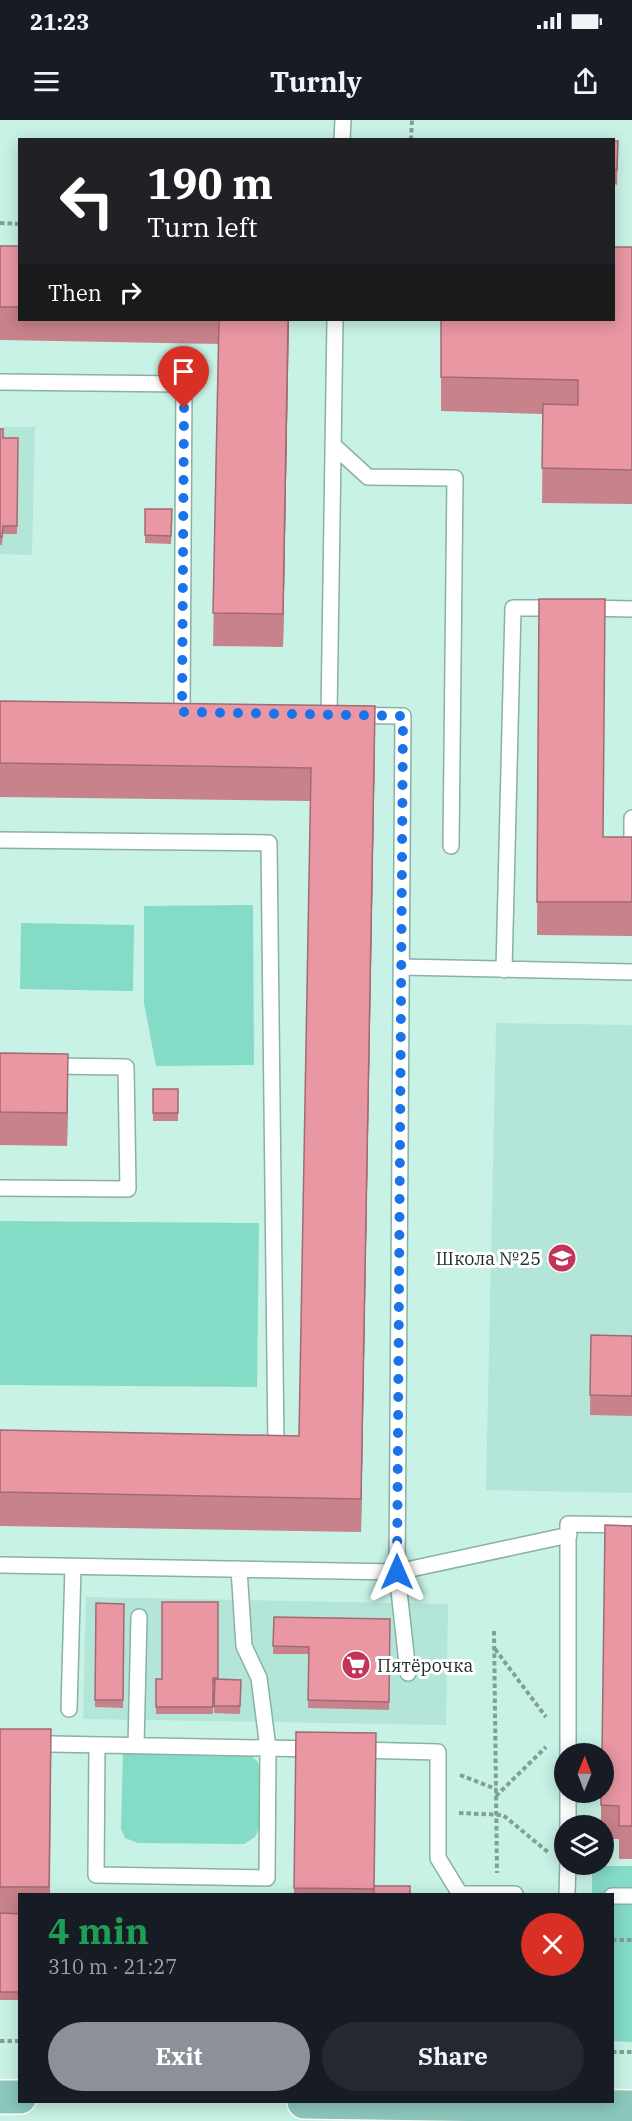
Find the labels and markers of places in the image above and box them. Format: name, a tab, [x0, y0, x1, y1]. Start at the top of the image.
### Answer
pin	[158, 346, 209, 408]
school or university icon: Школа №25	[546, 1242, 578, 1274]
place label: Школа №25	[436, 1247, 541, 1270]
supermarket icon: Пятёрочка	[340, 1649, 372, 1681]
place label: Пятёрочка	[377, 1654, 473, 1677]

